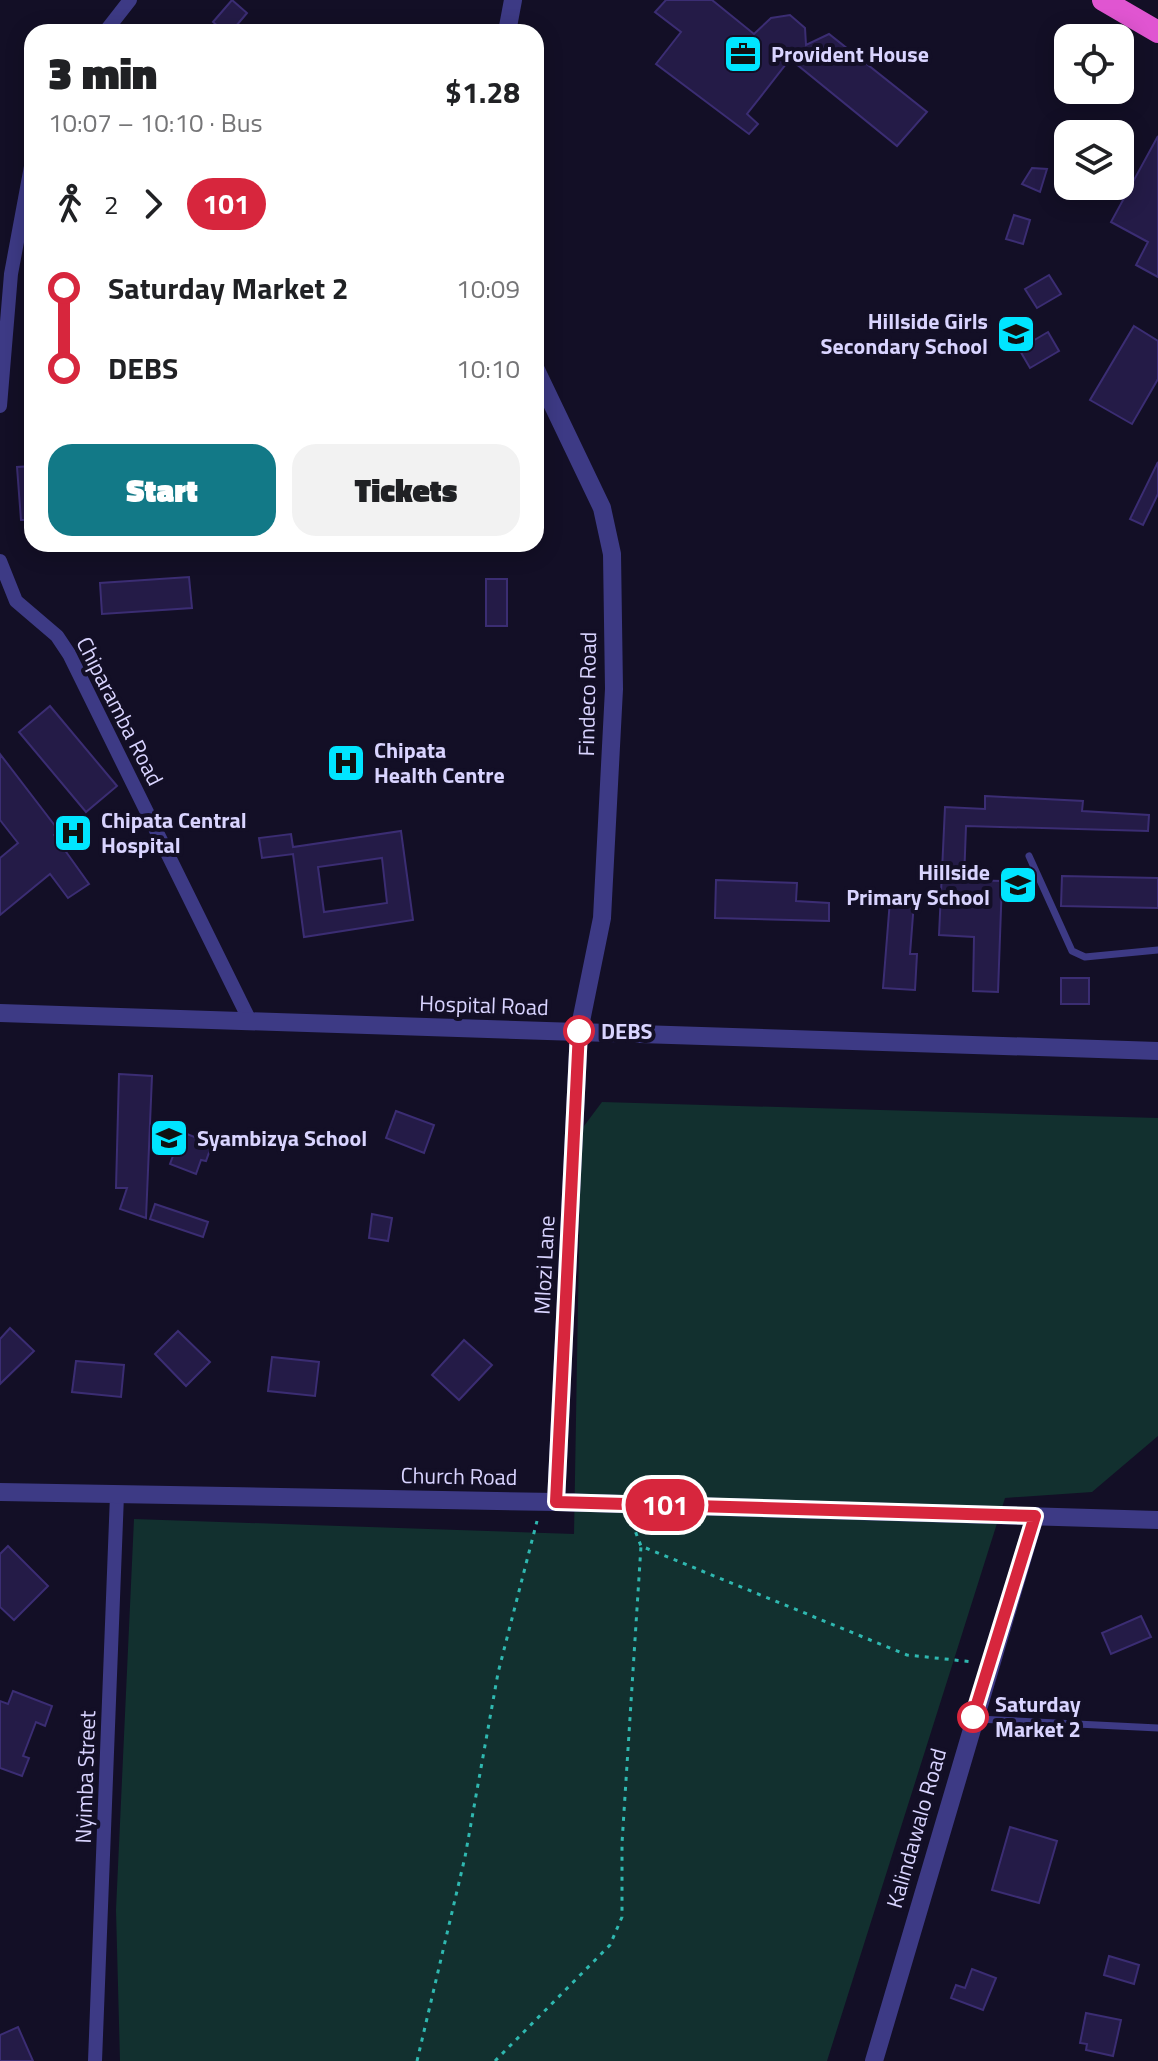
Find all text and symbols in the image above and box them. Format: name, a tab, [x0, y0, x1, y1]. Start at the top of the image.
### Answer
map controls	[1054, 24, 1134, 200]
button: locate	[1054, 24, 1134, 104]
office icon: Provident House	[722, 33, 764, 75]
place label: Provident House	[771, 37, 929, 71]
text: 3 min	[48, 39, 157, 106]
text: $1.28	[445, 69, 520, 115]
text: 10:07 – 10:10 · Bus	[48, 103, 263, 142]
button: layers	[1054, 120, 1134, 200]
icon: walk	[48, 182, 92, 226]
icon: forward	[131, 182, 175, 226]
text: 101	[203, 182, 250, 225]
text: 2	[104, 185, 119, 224]
text: Saturday Market 2	[108, 265, 349, 311]
text: 10:09	[456, 269, 520, 308]
place label: Hillside Girls Secondary School	[821, 304, 988, 363]
school or university icon: Hillside Girls Secondary School	[995, 313, 1037, 355]
text: DEBS	[108, 345, 178, 391]
text: 10:10	[456, 349, 520, 388]
button: Start	[48, 444, 276, 536]
button: Tickets	[292, 444, 520, 536]
street label: Chiparamba Road	[68, 631, 172, 791]
street label: Findeco Road	[569, 631, 605, 757]
place label: Chipata Health Centre	[374, 733, 505, 792]
hospital icon: Chipata Health Centre	[325, 742, 367, 784]
place label: Chipata Central Hospital	[101, 803, 247, 862]
hospital icon: Chipata Central Hospital	[52, 812, 94, 854]
place label: Hillside Primary School	[846, 855, 990, 914]
school or university icon: Hillside Primary School	[997, 864, 1039, 906]
street label: Hospital Road	[419, 986, 549, 1024]
place label: DEBS	[601, 1014, 653, 1048]
marker: DEBS	[564, 1016, 594, 1046]
school or university icon: Syambizya School	[148, 1117, 190, 1159]
place label: Syambizya School	[197, 1121, 367, 1155]
street label: Mlozi Lane	[524, 1215, 564, 1315]
street label: Church Road	[400, 1458, 518, 1494]
line badge: 101	[619, 1479, 711, 1531]
text: 101	[641, 1483, 689, 1526]
place label: Saturday Market 2	[995, 1687, 1081, 1746]
marker: Saturday Market 2	[958, 1702, 988, 1732]
street label: Nyimba Street	[66, 1710, 104, 1844]
street label: Kalindawalo Road	[877, 1744, 955, 1912]

